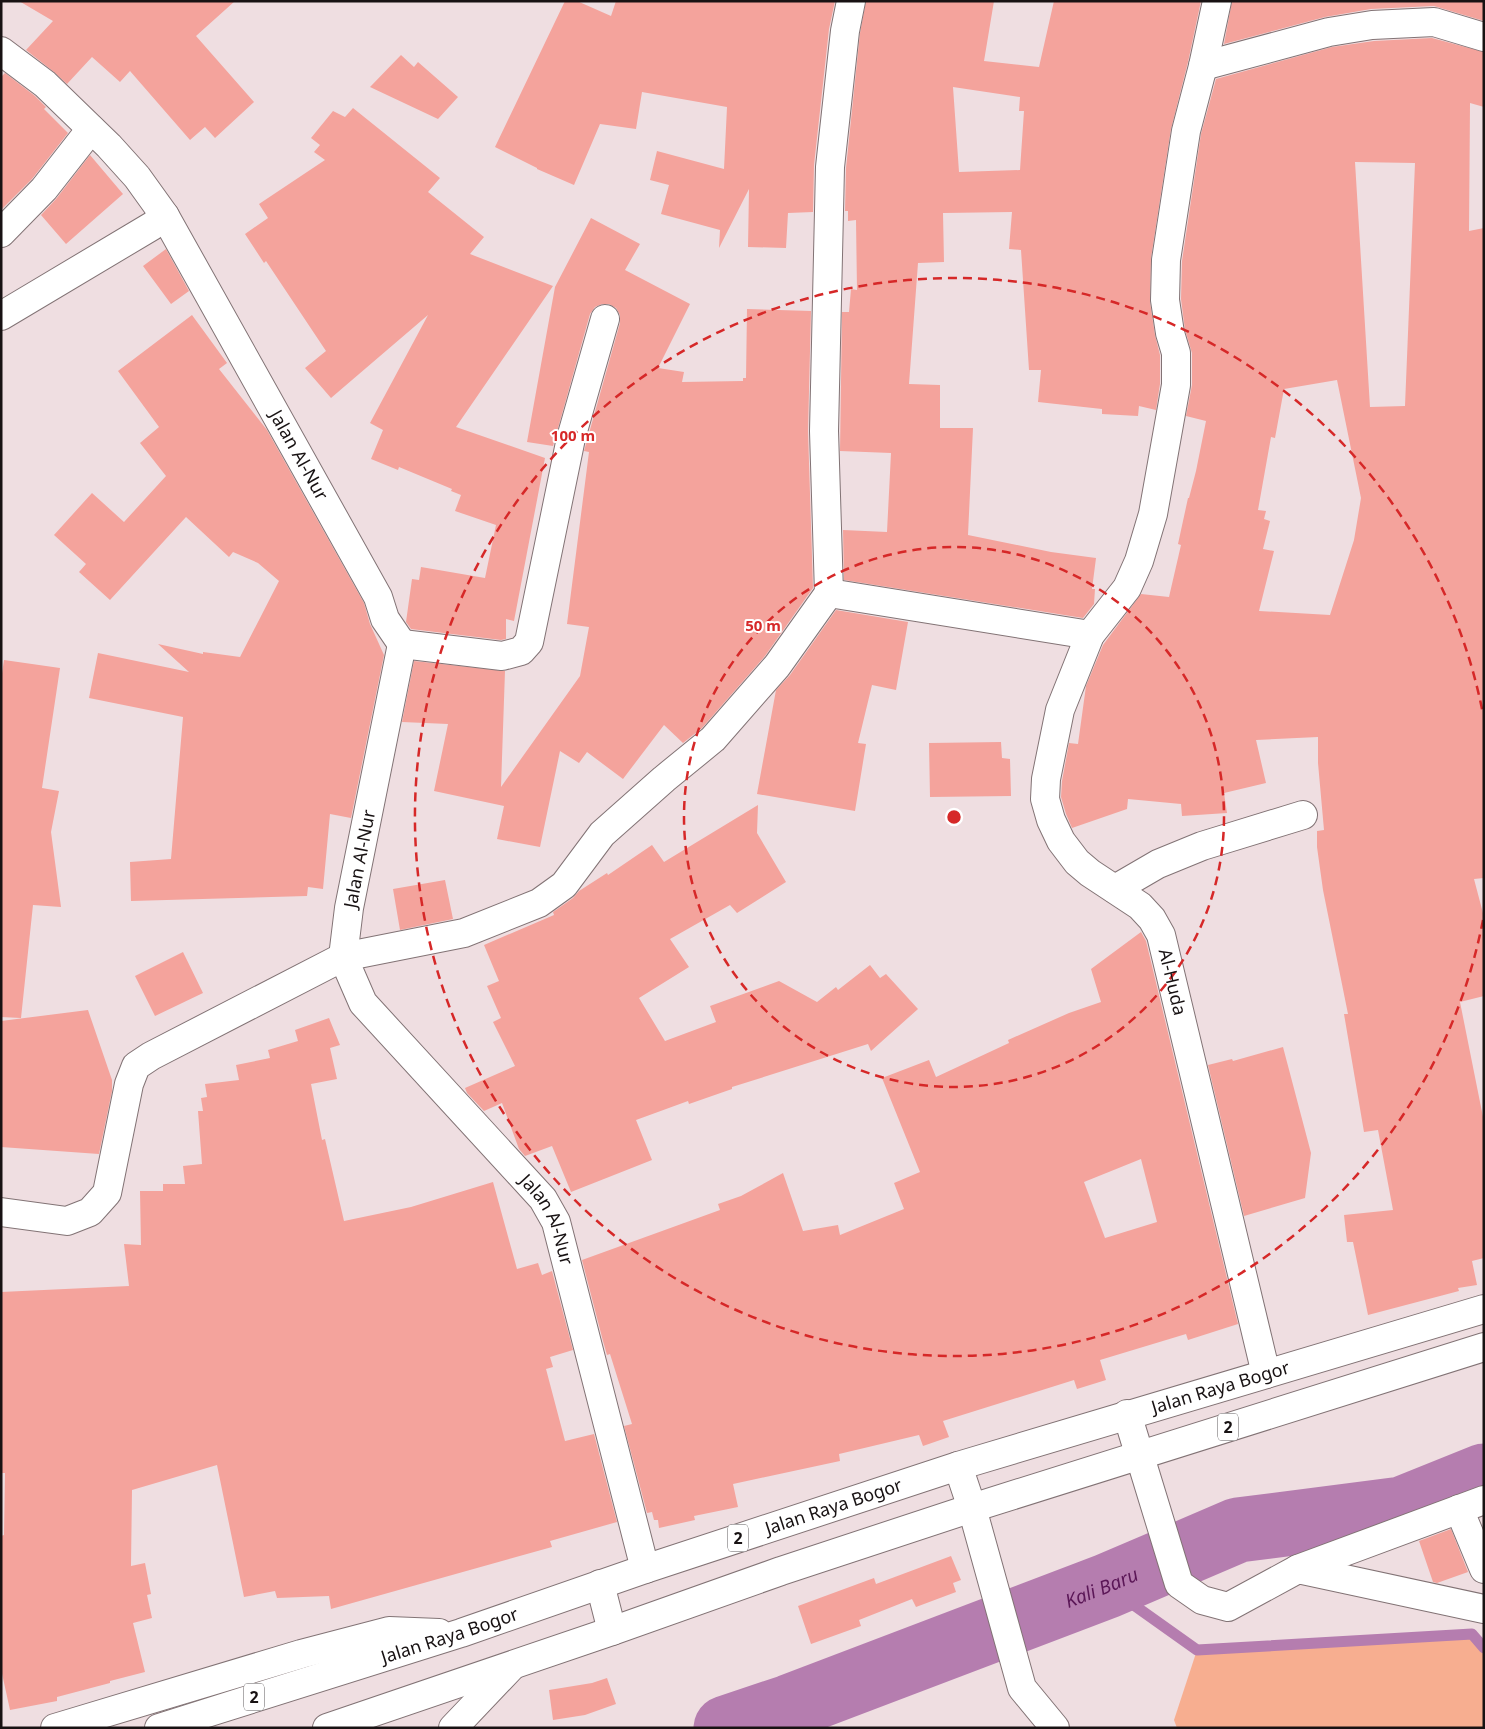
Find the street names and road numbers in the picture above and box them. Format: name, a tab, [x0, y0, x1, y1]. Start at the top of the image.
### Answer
street label: Jalan Al-Nur	[264, 404, 335, 505]
street label: Jalan Al-Nur	[337, 807, 380, 912]
street label: Al-Huda	[1154, 946, 1193, 1017]
street label: Jalan Al-Nur	[514, 1167, 580, 1268]
street label: Jalan Raya Bogor	[1147, 1355, 1293, 1419]
road number: 2	[1218, 1414, 1238, 1440]
street label: Jalan Raya Bogor	[760, 1472, 905, 1540]
road number: 2	[728, 1525, 748, 1552]
street label: Jalan Raya Bogor	[376, 1601, 522, 1669]
road number: 2	[244, 1684, 264, 1710]

